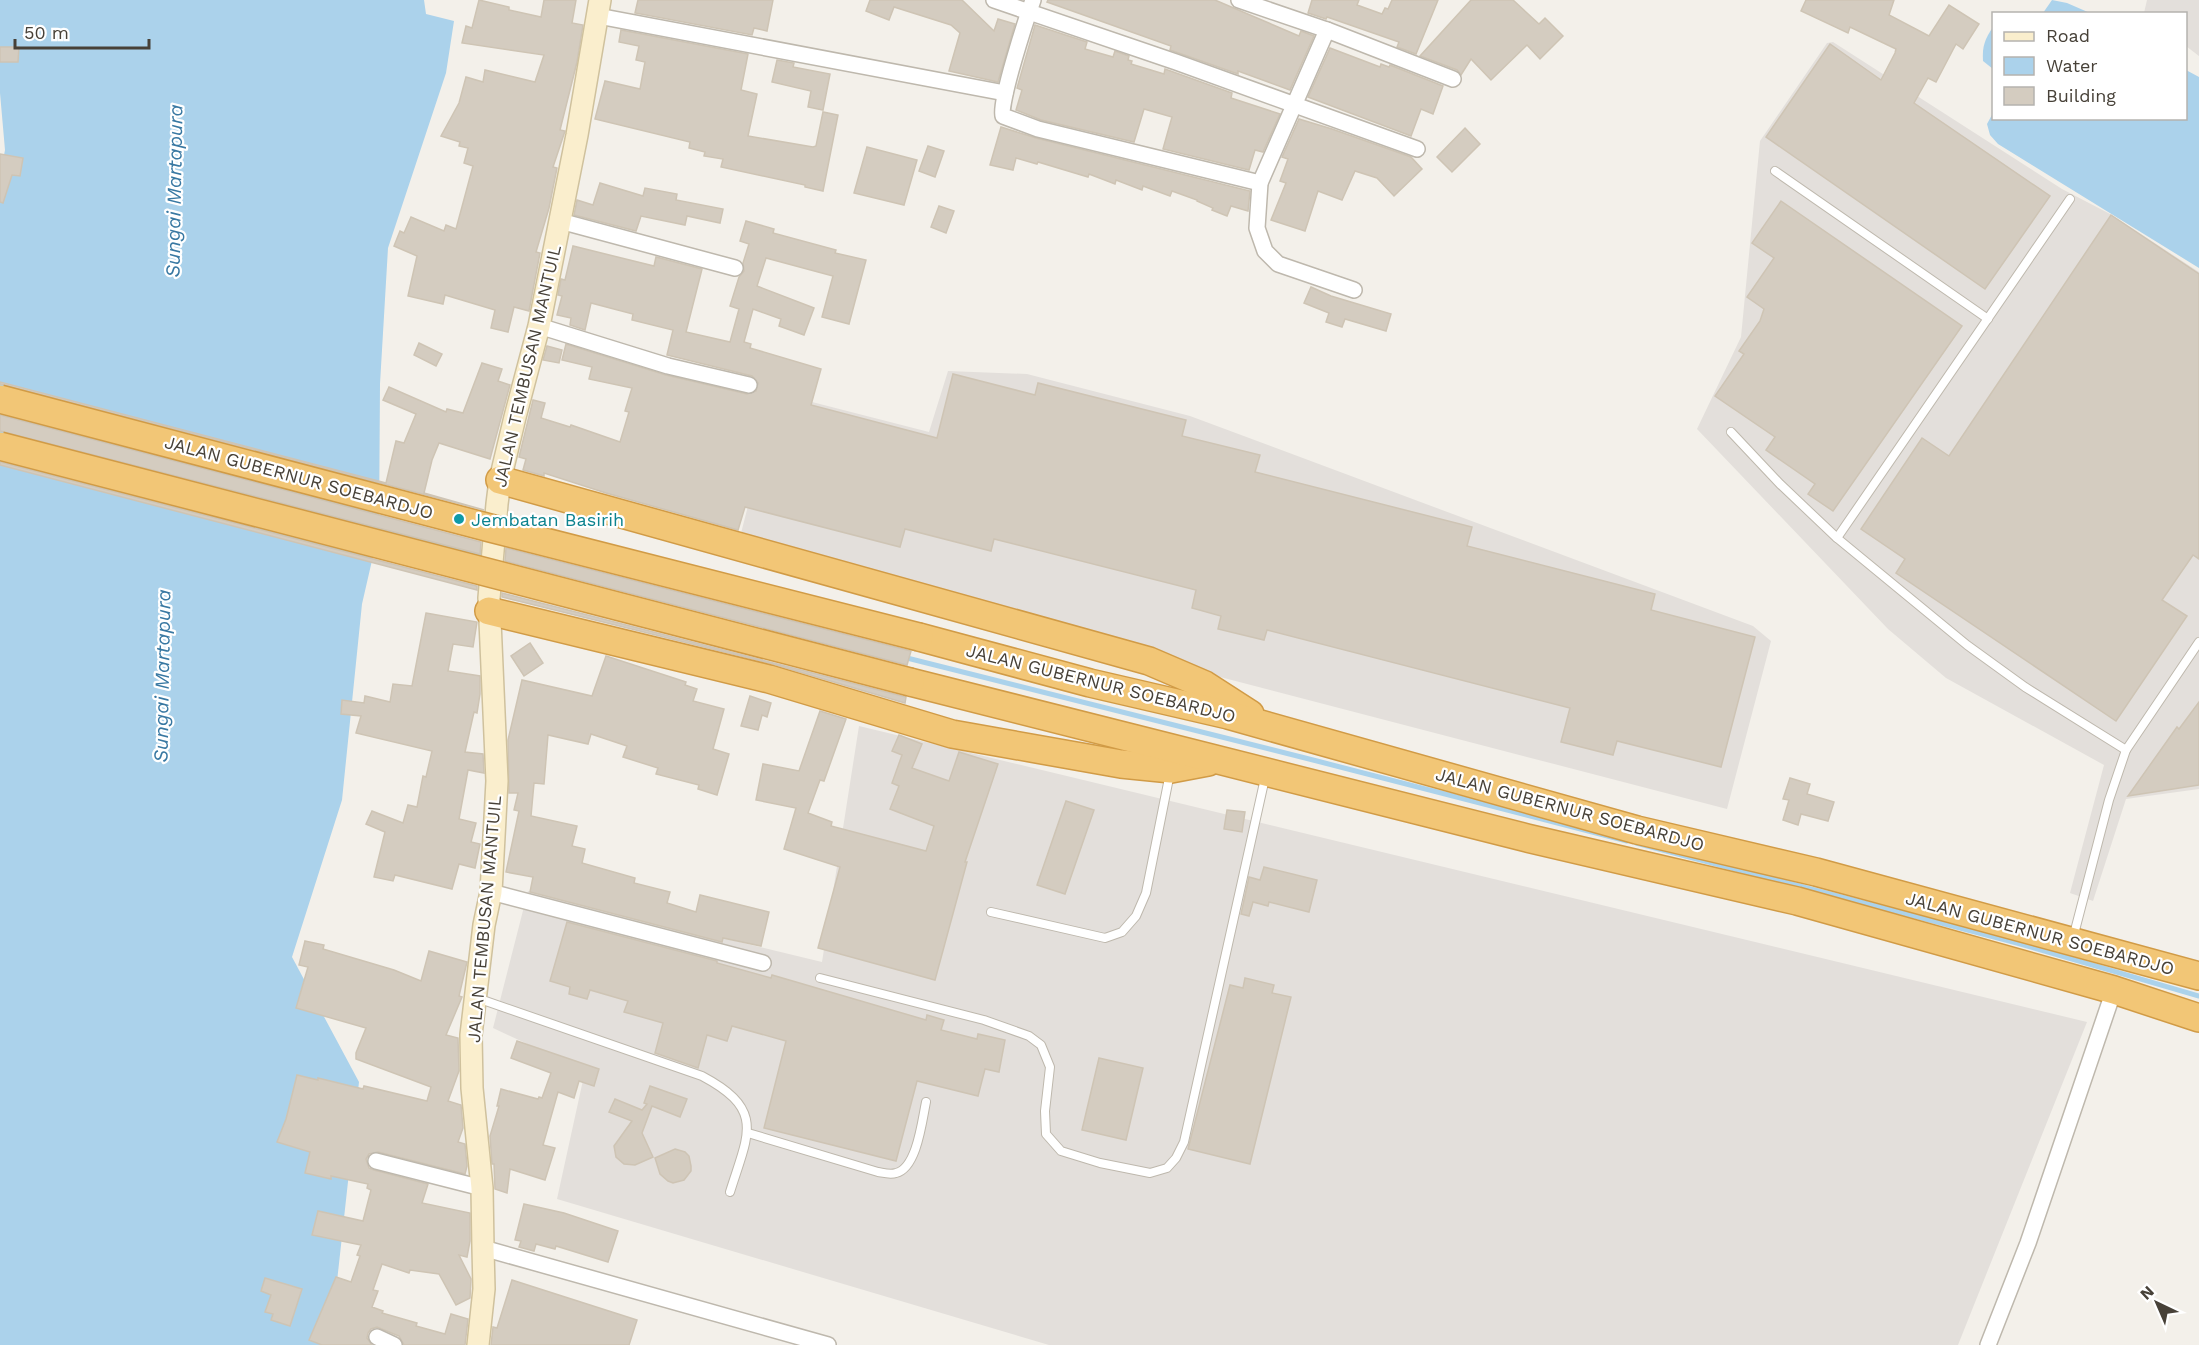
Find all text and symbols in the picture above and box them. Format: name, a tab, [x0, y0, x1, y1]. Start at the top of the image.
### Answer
scale bar	[15, 12, 148, 50]
legend	[1992, 12, 2187, 120]
text: 50 m	[24, 22, 69, 43]
text: Road	[2046, 25, 2090, 46]
text: Water	[2046, 55, 2098, 76]
text: Building	[2046, 85, 2116, 106]
water label: Sungai Martapura	[160, 104, 188, 278]
street label: JALAN TEMBUSAN MANTUIL	[489, 243, 565, 489]
street label: JALAN GUBERNUR SOEBARDJO	[162, 431, 436, 523]
place label: Jembatan Basirih	[471, 509, 624, 530]
marker: Jembatan Basirih	[452, 512, 466, 526]
water label: Sungai Martapura	[148, 589, 176, 763]
street label: JALAN GUBERNUR SOEBARDJO	[964, 639, 1238, 727]
street label: JALAN GUBERNUR SOEBARDJO	[1433, 763, 1707, 855]
street label: JALAN TEMBUSAN MANTUIL	[463, 794, 505, 1044]
street label: JALAN GUBERNUR SOEBARDJO	[1903, 887, 2177, 979]
north arrow	[2127, 1273, 2187, 1333]
text: N	[2136, 1282, 2158, 1304]

